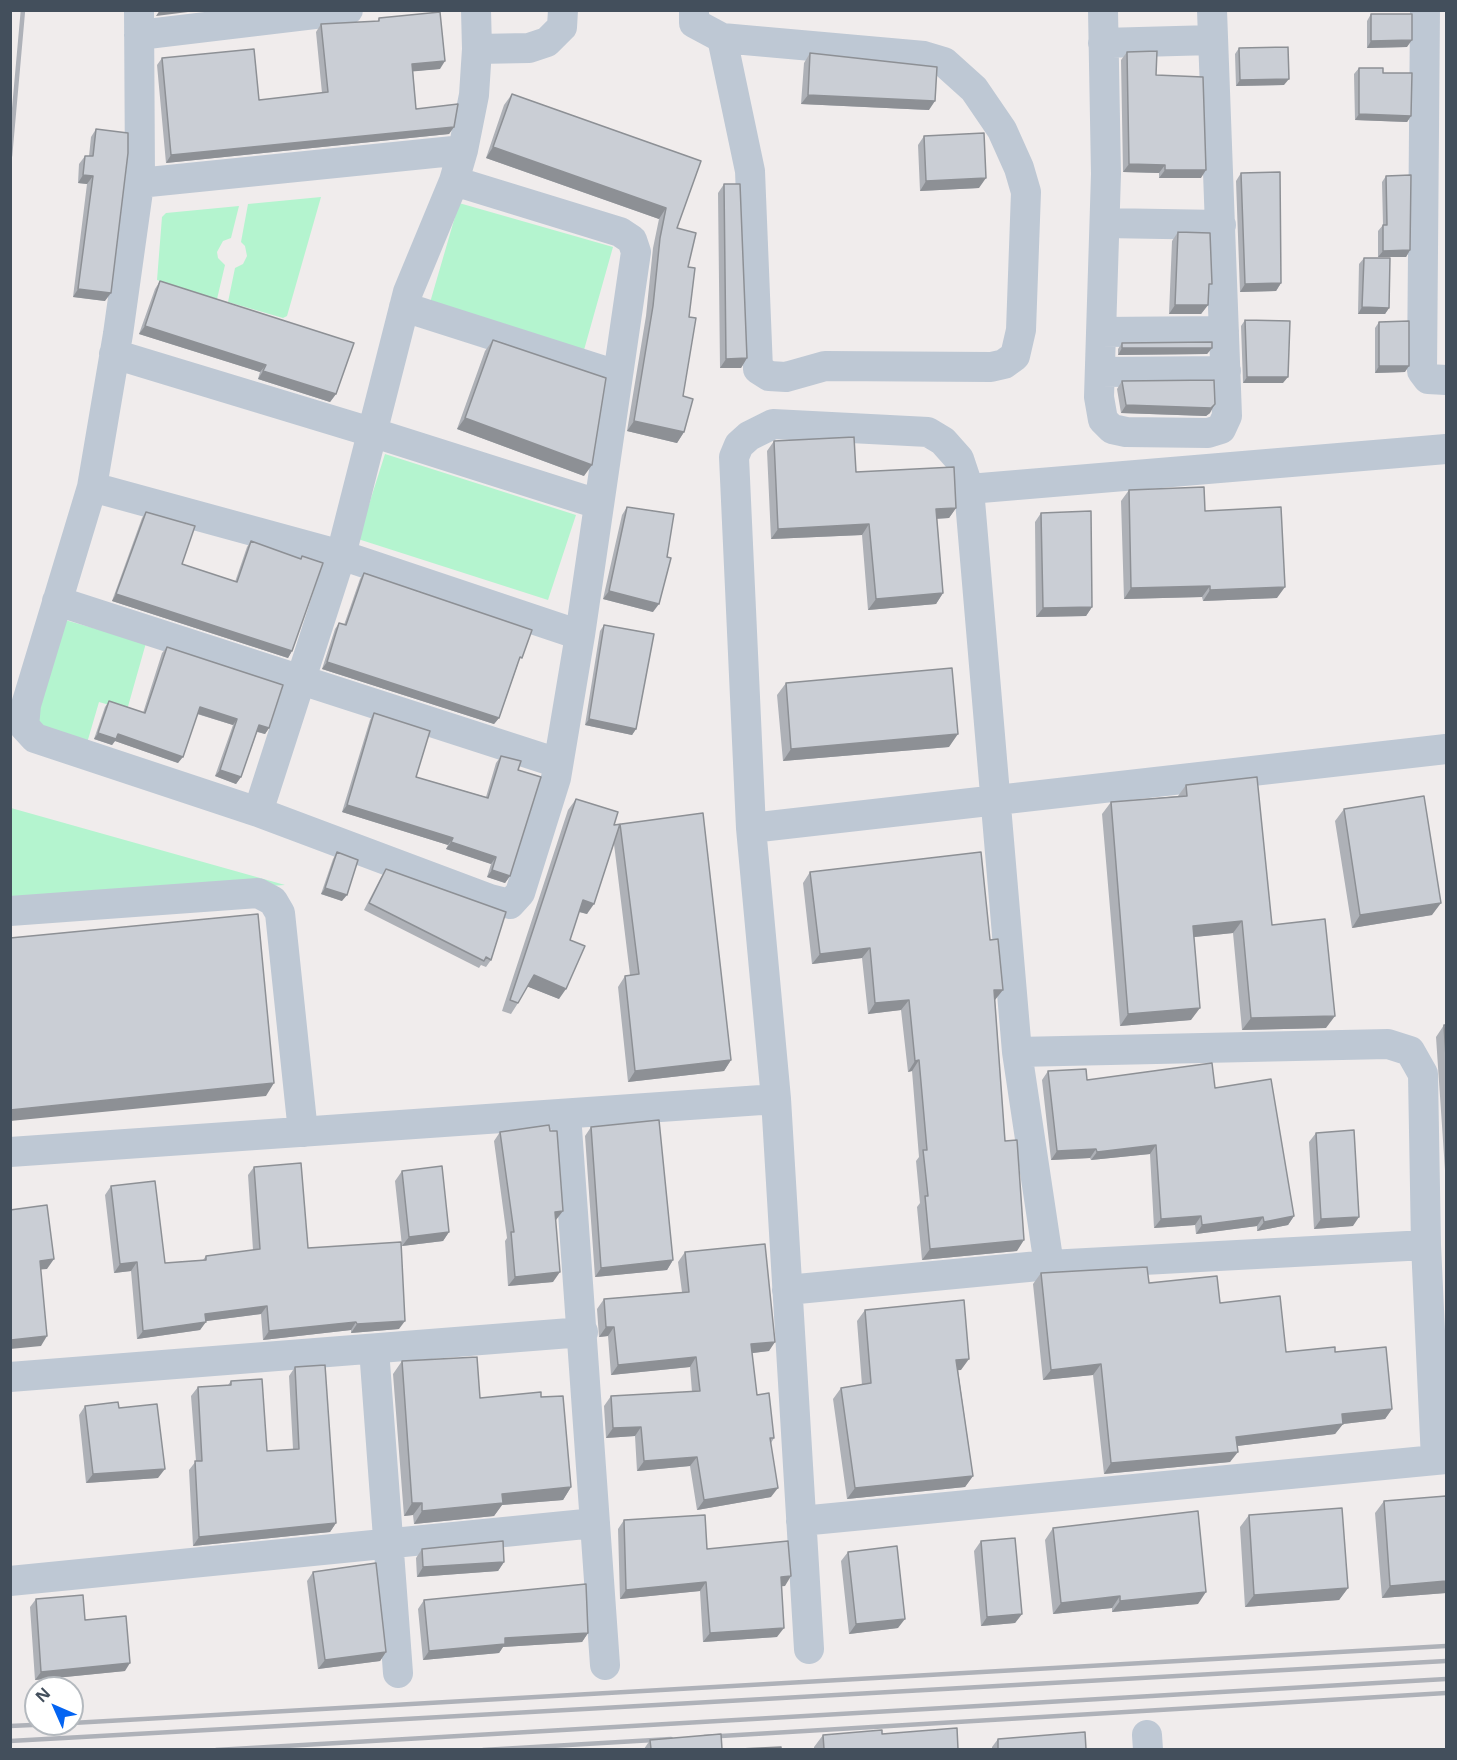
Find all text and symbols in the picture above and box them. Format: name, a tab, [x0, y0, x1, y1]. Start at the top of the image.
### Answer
north arrow	[24, 1676, 84, 1736]
text: N	[30, 1682, 55, 1707]

